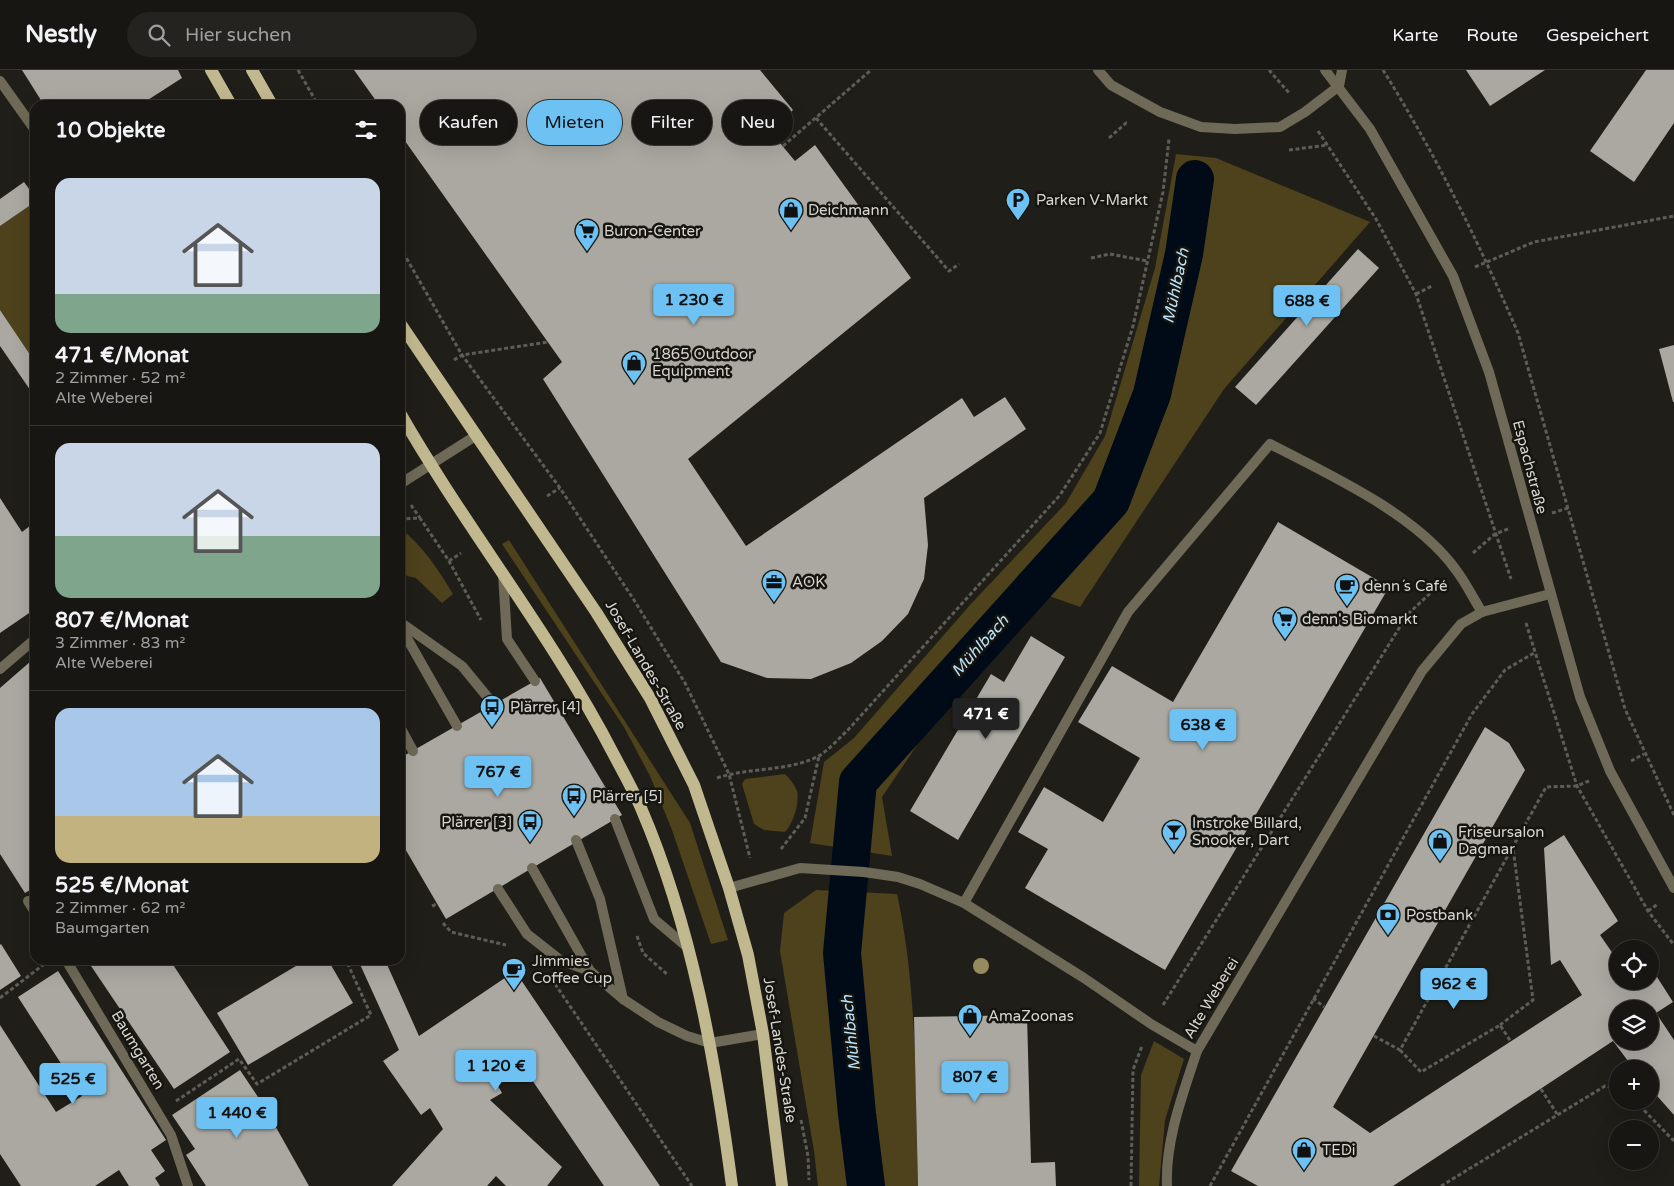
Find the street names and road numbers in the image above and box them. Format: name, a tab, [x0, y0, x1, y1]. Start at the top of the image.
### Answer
street label: Espachstraße	[1509, 418, 1551, 516]
street label: Josef-Landes-Straße	[602, 597, 690, 733]
street label: Alte Weberei	[1180, 954, 1242, 1042]
street label: Josef-Landes-Straße	[760, 976, 800, 1124]
street label: Baumgarten	[107, 1007, 169, 1093]

